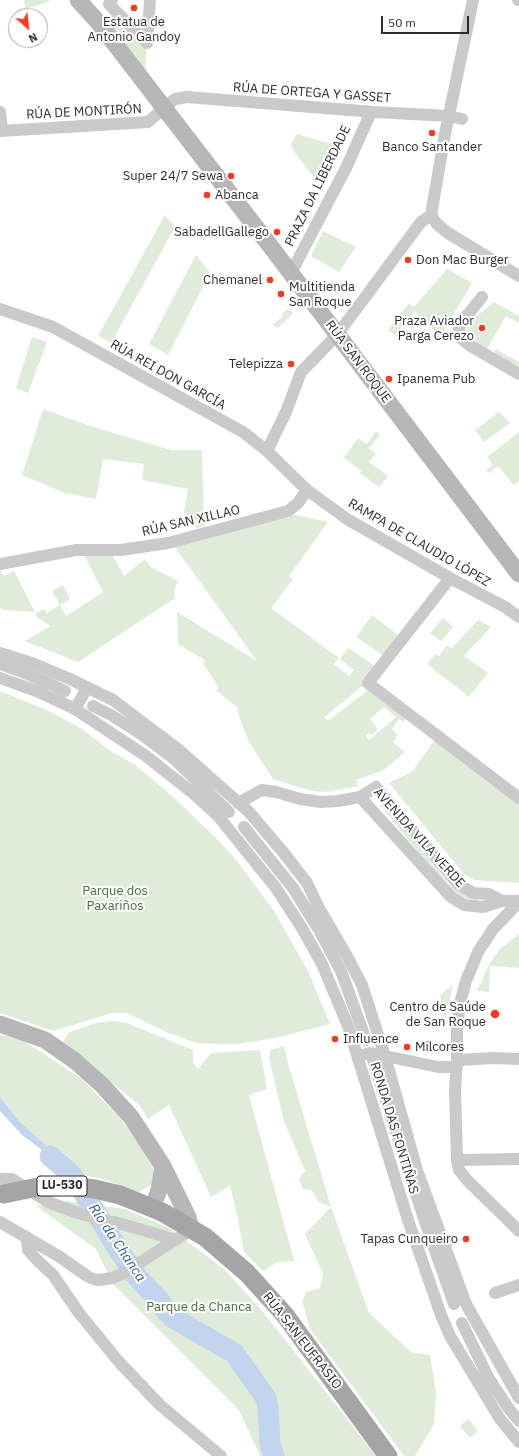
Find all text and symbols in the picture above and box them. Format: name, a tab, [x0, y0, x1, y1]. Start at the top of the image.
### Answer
marker: Estatua de Antonio Gandoy	[129, 3, 139, 13]
north arrow	[8, 8, 48, 48]
scale bar	[383, 8, 471, 34]
place label: Estatua de Antonio Gandoy	[87, 14, 181, 45]
text: 50 m	[388, 15, 416, 30]
text: N	[26, 30, 40, 46]
street label: RÚA DE ORTEGA Y GASSET	[232, 80, 392, 106]
street label: RÚA DE MONTIRÓN	[26, 101, 142, 123]
street label: PRAZA DA LIBERDADE	[282, 123, 354, 249]
marker: Banco Santander	[427, 128, 437, 138]
place label: Banco Santander	[382, 139, 482, 155]
place label: Super 24/7 Sewa	[123, 168, 223, 184]
marker: Super 24/7 Sewa	[226, 171, 236, 181]
place label: Abanca	[215, 187, 259, 203]
marker: Abanca	[202, 190, 212, 200]
place label: SabadellGallego	[174, 224, 269, 240]
marker: SabadellGallego	[272, 227, 282, 237]
place label: Don Mac Burger	[416, 252, 509, 268]
marker: Don Mac Burger	[403, 255, 413, 265]
place label: Chemanel	[203, 272, 262, 288]
marker: Chemanel	[265, 275, 275, 285]
place label: Multitienda San Roque	[289, 279, 355, 310]
marker: Multitienda San Roque	[276, 289, 286, 299]
place label: Praza Aviador Parga Cerezo	[394, 313, 474, 344]
street label: RÚA SAN ROQUE	[322, 318, 394, 406]
marker: Praza Aviador Parga Cerezo	[477, 323, 487, 333]
street label: RÚA REI DON GARCÍA	[107, 337, 229, 413]
place label: Telepizza	[229, 356, 283, 372]
marker: Telepizza	[286, 359, 296, 369]
place label: Ipanema Pub	[397, 371, 475, 387]
marker: Ipanema Pub	[384, 374, 394, 384]
street label: RAMPA DE CLAUDIO LÓPEZ	[345, 496, 493, 590]
street label: RÚA SAN XILLAO	[140, 502, 242, 540]
street label: AVENIDA VILA VERDE	[370, 785, 468, 891]
park label: Parque dos Paxariños	[82, 883, 148, 914]
place label: Centro de Saúde de San Roque	[389, 999, 486, 1030]
marker: Centro de Saúde de San Roque	[489, 1008, 501, 1020]
place label: Influence	[343, 1031, 399, 1047]
marker: Influence	[330, 1034, 340, 1044]
place label: Milcores	[415, 1039, 464, 1055]
marker: Milcores	[402, 1042, 412, 1052]
street label: RONDA DAS FONTIÑAS	[366, 1060, 422, 1196]
road number: LU-530	[37, 1176, 87, 1196]
water label: Río da Chanca	[85, 1201, 149, 1285]
place label: Tapas Cunqueiro	[361, 1231, 458, 1247]
marker: Tapas Cunqueiro	[461, 1234, 471, 1244]
street label: RÚA SAN EUFRASIO	[259, 1289, 345, 1393]
park label: Parque da Chanca	[146, 1299, 252, 1315]

